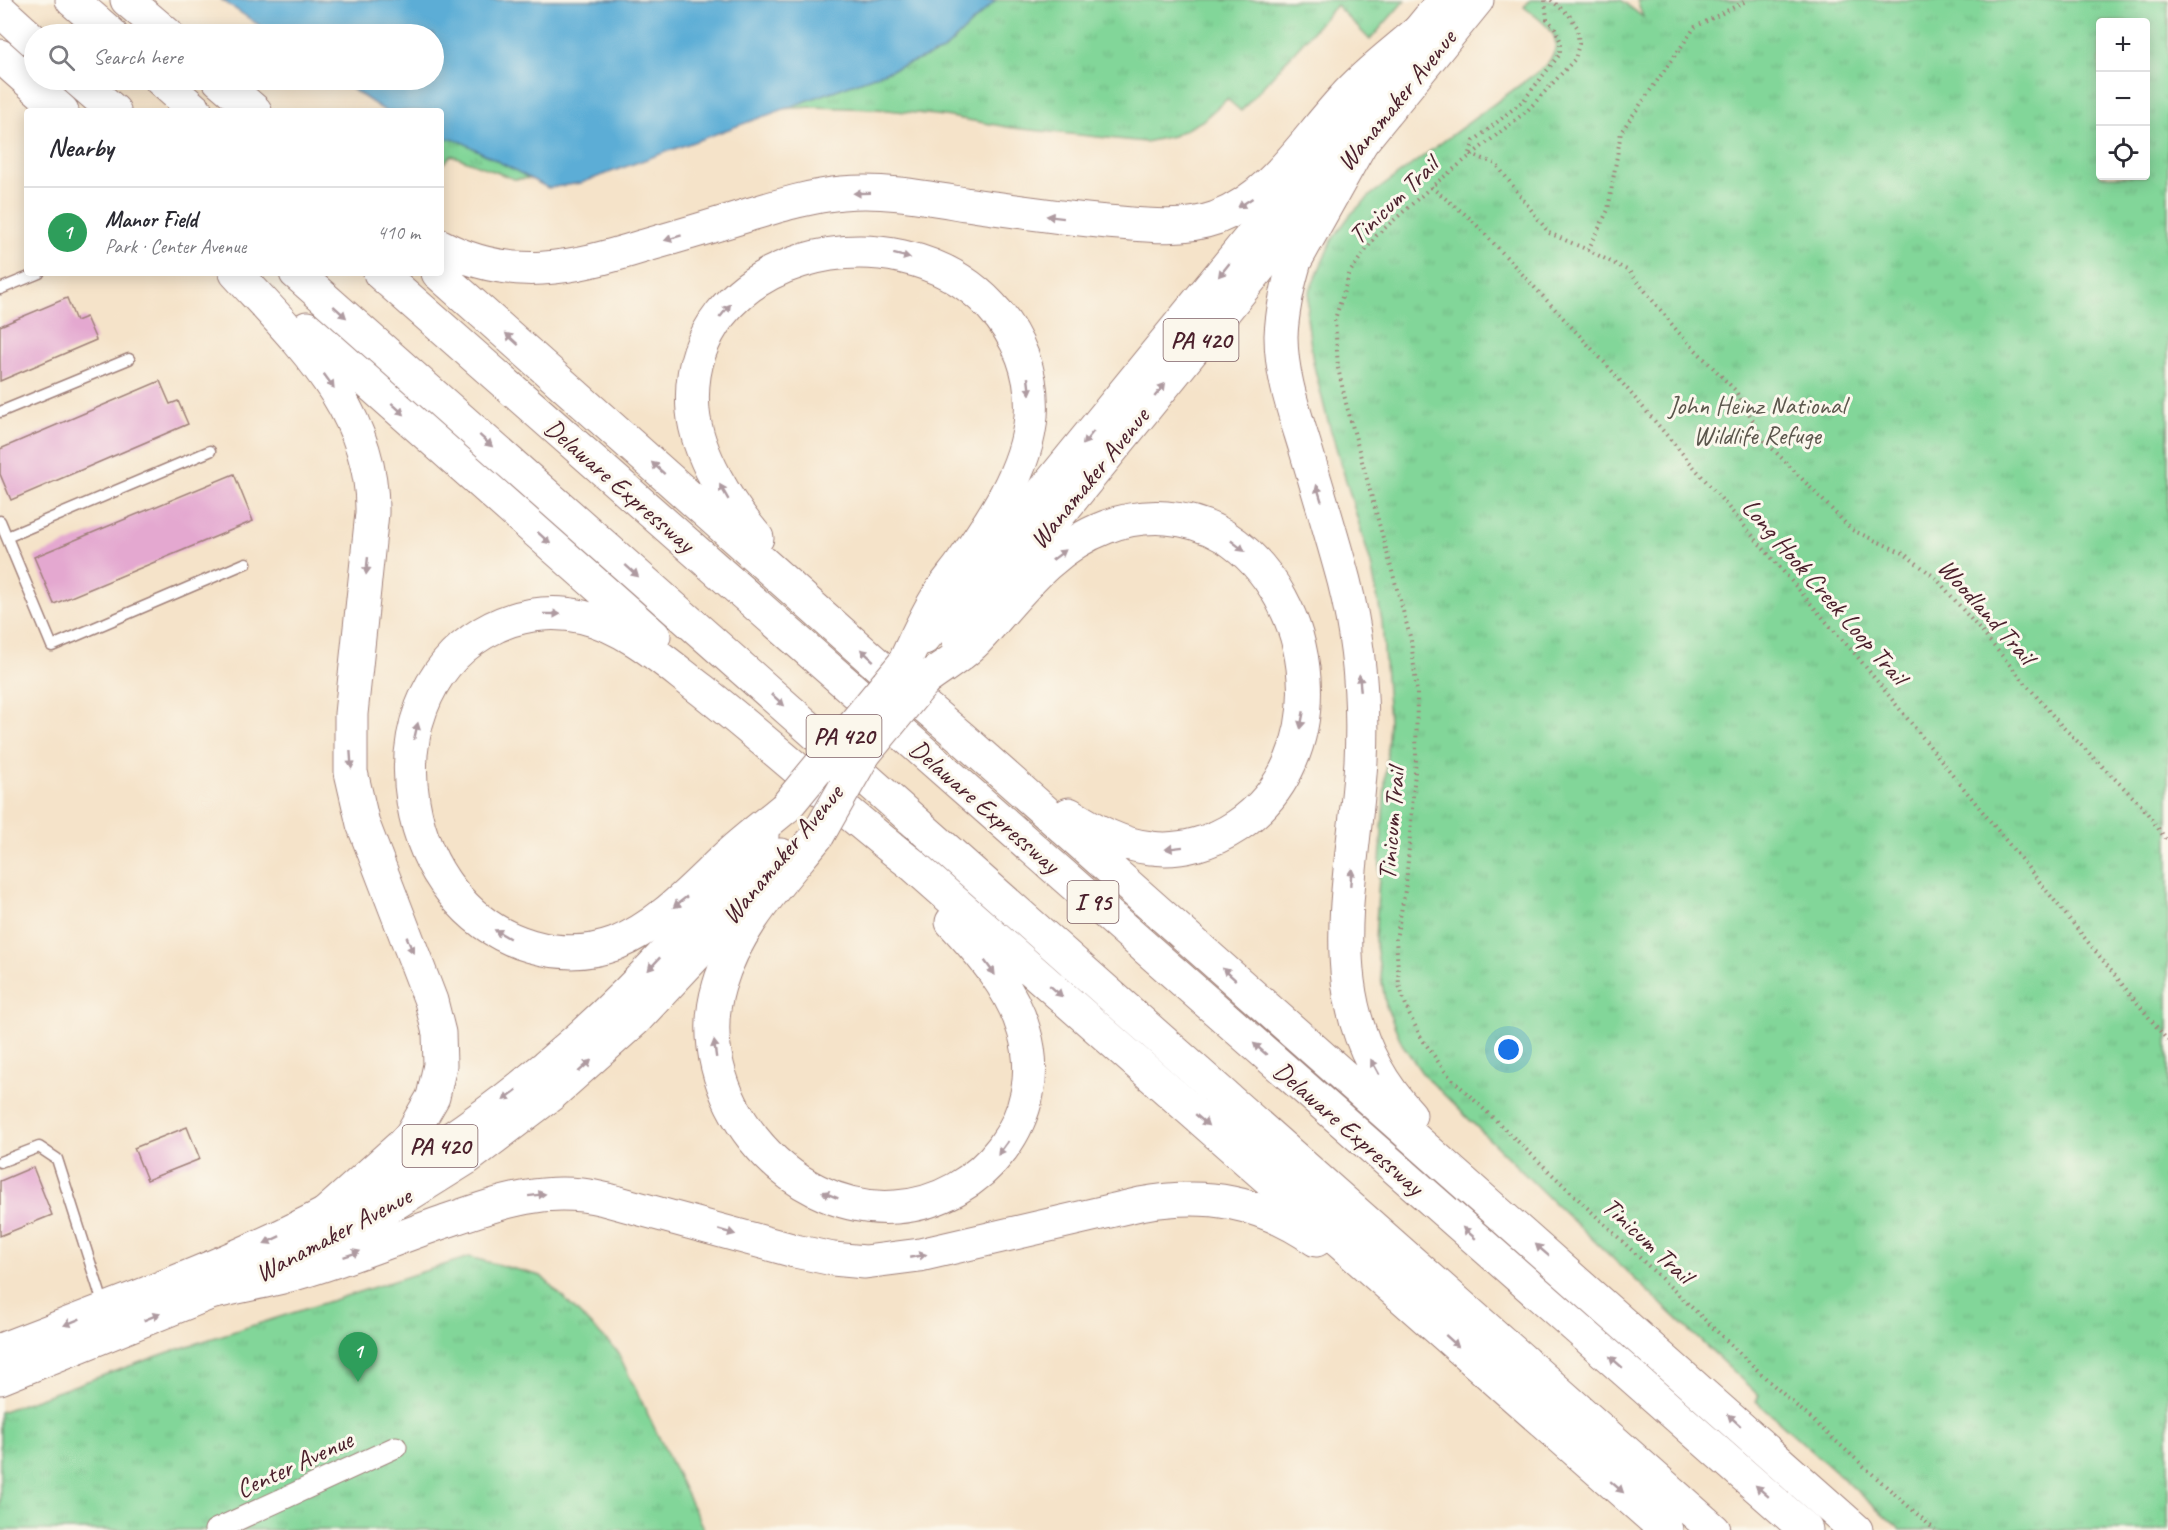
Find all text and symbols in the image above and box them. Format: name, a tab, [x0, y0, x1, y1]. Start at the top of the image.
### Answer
map controls	[2096, 18, 2150, 180]
button: +	[2096, 18, 2150, 72]
street label: Wanamaker Avenue	[1329, 21, 1465, 178]
search box	[24, 24, 444, 90]
icon: search	[45, 41, 78, 74]
text: Search here	[93, 43, 183, 71]
button: −	[2096, 72, 2150, 126]
button: locate	[2096, 126, 2150, 180]
text: Nearby	[48, 131, 113, 164]
street label: Tinicum Trail	[1341, 146, 1449, 251]
one-way arrow	[852, 188, 871, 197]
one-way arrow	[1237, 197, 1253, 208]
text: Manor Field	[105, 206, 197, 234]
one-way arrow	[1045, 212, 1064, 222]
text: 1	[63, 220, 72, 245]
text: 410 m	[377, 220, 420, 245]
text: Park · Center Avenue	[105, 234, 246, 259]
one-way arrow	[664, 234, 682, 243]
one-way arrow	[893, 251, 911, 261]
one-way arrow	[1219, 263, 1231, 278]
one-way arrow	[718, 303, 731, 319]
one-way arrow	[332, 305, 347, 318]
road number: PA 420	[1164, 319, 1238, 361]
one-way arrow	[505, 333, 520, 346]
one-way arrow	[323, 373, 335, 389]
one-way arrow	[1025, 377, 1034, 396]
one-way arrow	[1154, 383, 1166, 398]
park label: John Heinz National Wildlife Refuge	[1666, 389, 1850, 452]
street label: Wanamaker Avenue	[1022, 399, 1158, 556]
one-way arrow	[391, 402, 406, 416]
street label: Delaware Expressway	[538, 411, 703, 561]
one-way arrow	[1081, 430, 1094, 446]
one-way arrow	[478, 434, 493, 447]
one-way arrow	[651, 462, 666, 475]
one-way arrow	[720, 483, 730, 500]
one-way arrow	[1313, 484, 1323, 502]
street label: Long Hook Creek Loop Trail	[1735, 491, 1918, 695]
one-way arrow	[536, 531, 551, 544]
one-way arrow	[1230, 540, 1246, 553]
one-way arrow	[1051, 549, 1066, 561]
street label: Woodland Trail	[1930, 552, 2046, 675]
one-way arrow	[362, 557, 372, 576]
one-way arrow	[624, 564, 640, 577]
one-way arrow	[542, 609, 561, 619]
one-way arrow	[860, 649, 875, 662]
one-way arrow	[1355, 673, 1365, 692]
one-way arrow	[770, 693, 785, 706]
one-way arrow	[1297, 711, 1306, 730]
road number: PA 420	[806, 715, 882, 757]
one-way arrow	[411, 722, 421, 740]
street label: Delaware Expressway	[903, 732, 1068, 882]
one-way arrow	[346, 751, 355, 770]
street label: Tinicum Trail	[1370, 762, 1413, 882]
street label: Wanamaker Avenue	[714, 776, 852, 931]
one-way arrow	[1165, 843, 1184, 852]
one-way arrow	[1346, 868, 1356, 887]
road number: I 95	[1068, 881, 1118, 923]
one-way arrow	[672, 895, 688, 908]
one-way arrow	[493, 929, 510, 939]
one-way arrow	[406, 936, 415, 954]
one-way arrow	[648, 957, 662, 971]
one-way arrow	[984, 960, 996, 976]
one-way arrow	[1222, 968, 1237, 981]
one-way arrow	[1048, 984, 1063, 997]
your location	[1494, 1035, 1523, 1064]
one-way arrow	[711, 1039, 720, 1058]
one-way arrow	[1253, 1043, 1268, 1056]
street label: Delaware Expressway	[1267, 1054, 1432, 1204]
one-way arrow	[1370, 1058, 1380, 1075]
one-way arrow	[577, 1060, 592, 1073]
one-way arrow	[502, 1088, 518, 1101]
one-way arrow	[1194, 1113, 1209, 1126]
road number: PA 420	[402, 1125, 478, 1167]
one-way arrow	[998, 1140, 1010, 1155]
street label: Wanamaker Avenue	[249, 1178, 419, 1289]
one-way arrow	[528, 1190, 547, 1200]
one-way arrow	[821, 1190, 839, 1199]
street label: Tinicum Trail	[1595, 1190, 1703, 1294]
one-way arrow	[1462, 1226, 1477, 1240]
one-way arrow	[718, 1228, 736, 1237]
one-way arrow	[264, 1235, 281, 1244]
one-way arrow	[1535, 1244, 1550, 1257]
one-way arrow	[343, 1249, 361, 1259]
one-way arrow	[909, 1251, 928, 1260]
one-way arrow	[143, 1312, 161, 1322]
one-way arrow	[63, 1318, 81, 1327]
pin: 1	[338, 1332, 378, 1382]
one-way arrow	[1444, 1334, 1459, 1348]
one-way arrow	[1609, 1356, 1624, 1369]
one-way arrow	[1726, 1414, 1742, 1427]
street label: Center Avenue	[231, 1422, 359, 1506]
one-way arrow	[1609, 1481, 1625, 1494]
one-way arrow	[1755, 1485, 1770, 1498]

